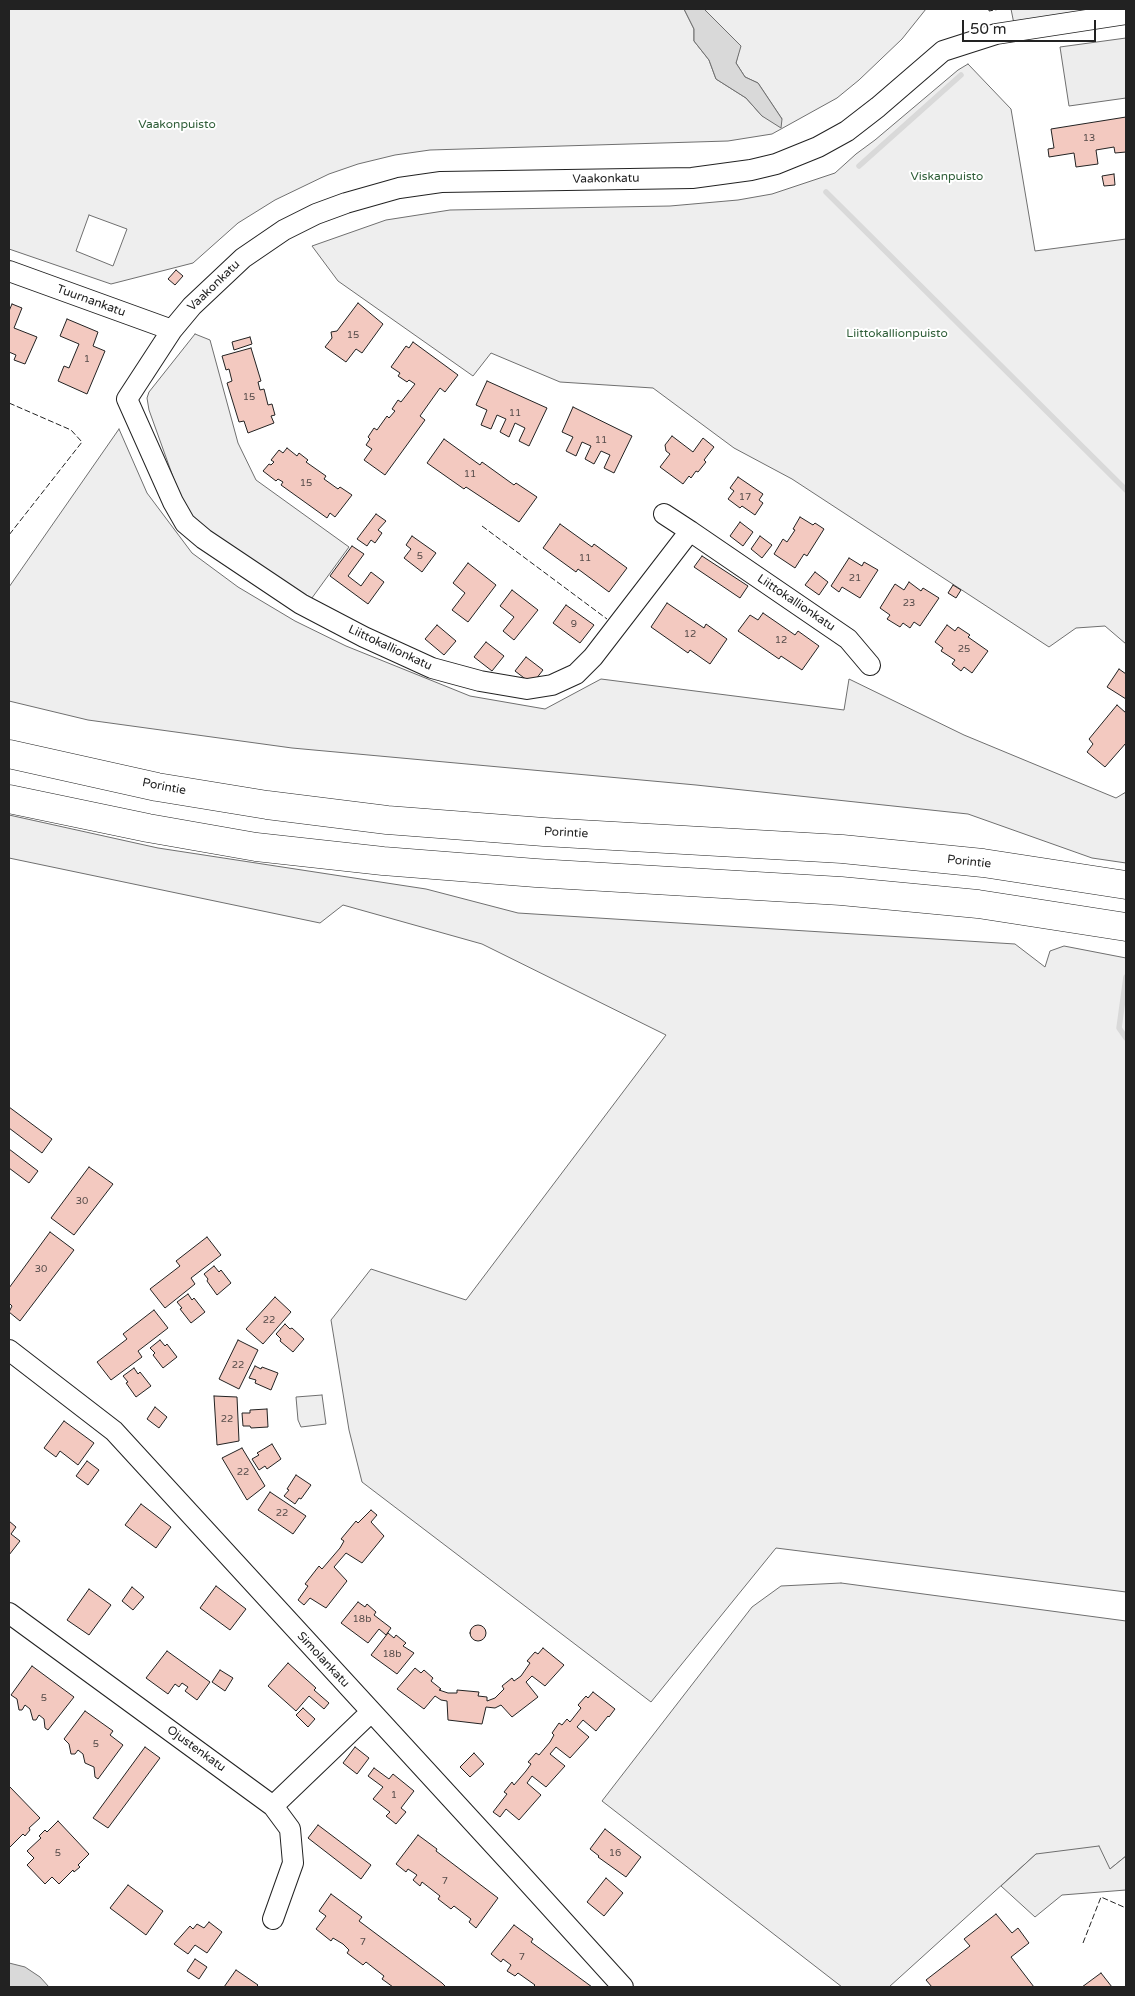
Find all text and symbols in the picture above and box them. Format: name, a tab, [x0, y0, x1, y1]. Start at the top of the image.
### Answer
scale bar	[965, 10, 1099, 42]
text: 50 m	[970, 20, 1007, 38]
park label: Vaakonpuisto	[138, 118, 216, 132]
house number: 13	[1083, 132, 1095, 144]
park label: Viskanpuisto	[911, 170, 983, 184]
street label: Vaakonkatu	[572, 171, 640, 187]
street label: Vaakonkatu	[185, 258, 243, 314]
street label: Tuurnankatu	[55, 282, 127, 320]
park label: Liittokallionpuisto	[846, 327, 948, 341]
house number: 15	[347, 329, 359, 341]
house number: 1	[84, 353, 90, 365]
house number: 15	[243, 391, 255, 403]
house number: 11	[509, 407, 521, 419]
house number: 11	[595, 434, 607, 446]
house number: 11	[464, 468, 476, 480]
house number: 15	[300, 477, 312, 489]
house number: 17	[739, 491, 751, 503]
house number: 5	[417, 550, 423, 562]
house number: 11	[579, 552, 591, 564]
street label: Liittokallionkatu	[754, 572, 838, 634]
house number: 21	[849, 572, 861, 584]
house number: 23	[903, 597, 915, 609]
house number: 9	[571, 618, 577, 630]
street label: Liittokallionkatu	[346, 622, 434, 674]
house number: 12	[684, 628, 696, 640]
house number: 12	[775, 634, 787, 646]
house number: 25	[958, 643, 970, 655]
street label: Porintie	[141, 776, 187, 798]
street label: Porintie	[544, 825, 588, 841]
street label: Porintie	[946, 853, 992, 871]
house number: 30	[76, 1195, 88, 1207]
house number: 30	[35, 1263, 47, 1275]
house number: 22	[263, 1314, 275, 1326]
house number: 22	[232, 1359, 244, 1371]
house number: 22	[221, 1413, 233, 1425]
house number: 22	[237, 1466, 249, 1478]
house number: 22	[276, 1507, 288, 1519]
house number: 18b	[353, 1613, 371, 1625]
street label: Simolankatu	[294, 1629, 352, 1691]
house number: 18b	[383, 1648, 401, 1660]
house number: 5	[41, 1692, 47, 1704]
street label: Ojustenkatu	[164, 1723, 228, 1775]
house number: 5	[93, 1738, 99, 1750]
house number: 1	[391, 1789, 397, 1801]
house number: 5	[55, 1847, 61, 1859]
house number: 16	[609, 1847, 621, 1859]
house number: 7	[442, 1875, 448, 1887]
house number: 7	[360, 1936, 366, 1948]
house number: 7	[519, 1951, 525, 1963]

